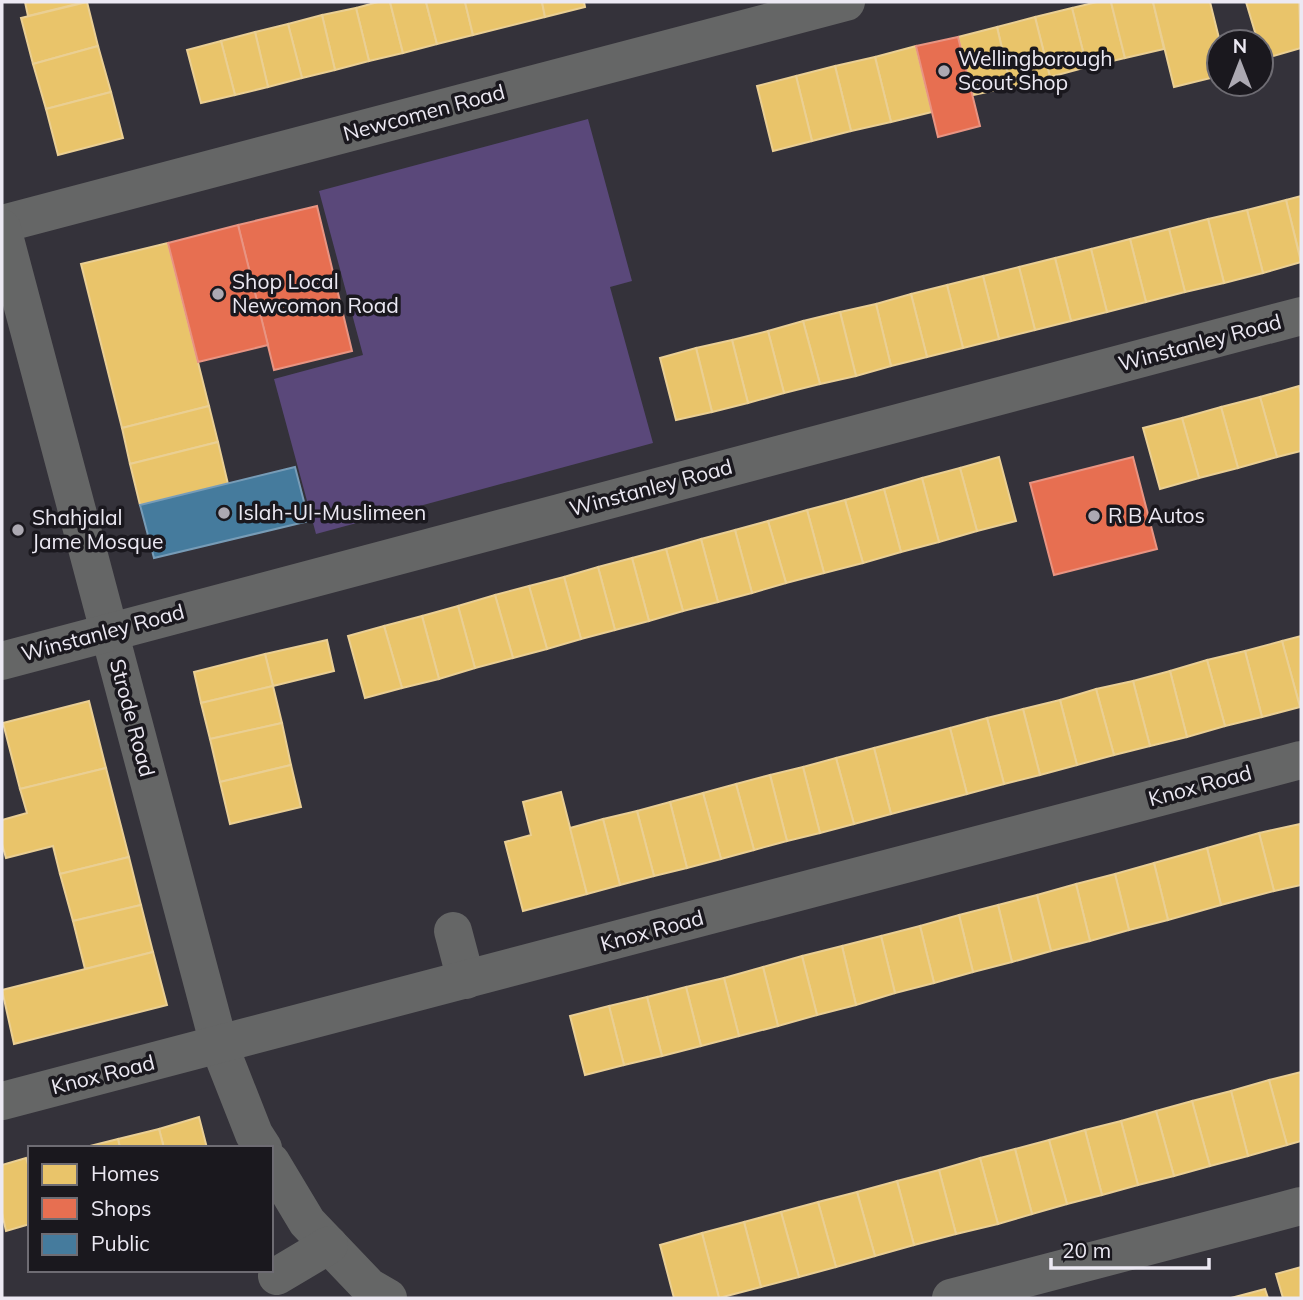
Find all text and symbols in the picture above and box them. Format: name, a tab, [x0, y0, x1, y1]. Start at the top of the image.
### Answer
north arrow	[1205, 28, 1275, 98]
text: N	[1233, 34, 1247, 58]
place label: Wellingborough Scout Shop	[958, 45, 1113, 95]
marker: Wellingborough Scout Shop	[936, 63, 952, 79]
street label: Newcomen Road	[340, 78, 507, 146]
place label: Shop Local Newcomon Road	[232, 268, 399, 318]
marker: Shop Local Newcomon Road	[210, 286, 226, 302]
street label: Winstanley Road	[1115, 308, 1284, 376]
street label: Winstanley Road	[566, 453, 735, 521]
place label: Islah-Ul-Muslimeen	[238, 499, 426, 525]
place label: R B Autos	[1108, 502, 1205, 528]
place label: Shahjalal Jame Mosque	[32, 504, 163, 554]
marker: Islah-Ul-Muslimeen	[216, 505, 232, 521]
marker: R B Autos	[1086, 508, 1102, 524]
marker: Shahjalal Jame Mosque	[10, 522, 26, 538]
street label: Winstanley Road	[18, 598, 187, 666]
street label: Strode Road	[105, 656, 161, 779]
street label: Knox Road	[1145, 759, 1254, 811]
street label: Knox Road	[597, 904, 706, 956]
street label: Knox Road	[48, 1049, 157, 1099]
legend	[28, 1146, 273, 1272]
text: Homes	[91, 1160, 159, 1186]
text: Shops	[91, 1195, 151, 1221]
scale bar	[1051, 1226, 1208, 1270]
text: Public	[91, 1230, 150, 1256]
text: 20 m	[1062, 1237, 1111, 1263]

